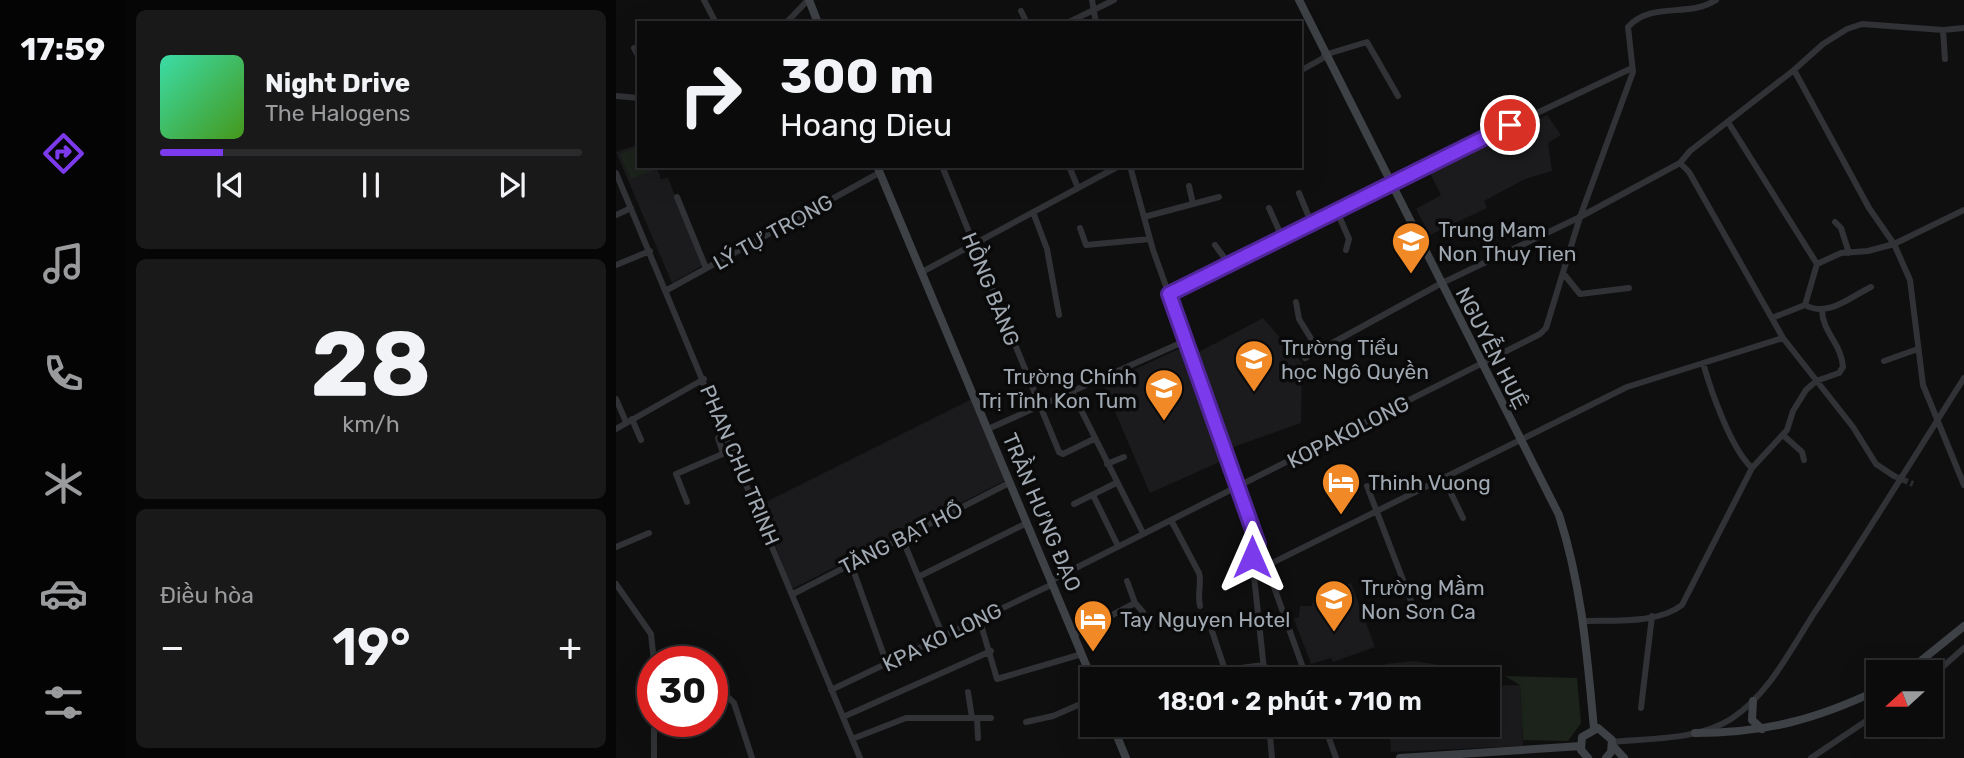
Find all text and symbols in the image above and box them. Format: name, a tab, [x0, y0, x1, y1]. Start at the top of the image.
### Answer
text: 17:59	[21, 30, 105, 68]
text: 300 m	[780, 47, 934, 105]
icon: right	[665, 49, 756, 140]
text: Night Drive	[265, 68, 410, 99]
pin	[1480, 95, 1540, 155]
text: The Halogens	[265, 99, 411, 127]
text: Hoang Dieu	[780, 106, 952, 144]
icon: arrive	[1491, 106, 1529, 144]
icon: directions	[39, 129, 88, 178]
icon: previous	[211, 166, 249, 204]
icon: pause	[352, 166, 390, 204]
icon: next	[493, 166, 531, 204]
street label: LÝ TỰ TRỌNG	[709, 189, 837, 275]
place label: Trung Mam Non Thuy Tien	[1438, 217, 1576, 266]
school or university icon: Trung Mam Non Thuy Tien	[1390, 220, 1432, 275]
street label: HỒNG BÀNG	[957, 228, 1028, 349]
icon: music	[39, 239, 88, 288]
street label: NGUYỄN HUỆ	[1451, 282, 1536, 413]
text: 28	[311, 310, 431, 418]
place label: Trường Tiểu học Ngô Quyền	[1281, 335, 1429, 384]
school or university icon: Trường Tiểu học Ngô Quyền	[1233, 338, 1275, 393]
icon: phone	[39, 349, 88, 398]
place label: Trường Chính Trị Tỉnh Kon Tum	[979, 364, 1137, 413]
school or university icon: Trường Chính Trị Tỉnh Kon Tum	[1143, 367, 1185, 422]
street label: PHAN CHU TRINH	[695, 381, 785, 549]
street label: KOPAKOLONG	[1283, 391, 1413, 473]
text: km/h	[342, 410, 400, 438]
street label: TRẦN HƯNG ĐẠO	[997, 428, 1089, 595]
icon: climate	[39, 459, 88, 508]
hotel icon: Thinh Vuong	[1320, 461, 1362, 516]
place label: Thinh Vuong	[1368, 470, 1491, 495]
street label: TĂNG BẠT HỔ	[835, 496, 967, 580]
position arrow	[1215, 520, 1289, 594]
icon: car	[39, 569, 88, 618]
place label: Trường Mầm Non Sơn Ca	[1361, 575, 1485, 624]
school or university icon: Trường Mầm Non Sơn Ca	[1313, 578, 1355, 633]
text: Điều hòa	[160, 581, 254, 609]
street label: KPA KO LONG	[878, 597, 1006, 677]
hotel icon: Tay Nguyen Hotel	[1072, 598, 1114, 653]
place label: Tay Nguyen Hotel	[1120, 607, 1290, 632]
text: 19°	[332, 616, 411, 678]
text: −	[160, 624, 185, 670]
text: +	[558, 624, 582, 670]
speed limit sign: 30	[637, 646, 728, 737]
north arrow	[1866, 660, 1942, 737]
map controls	[1866, 660, 1943, 737]
icon: filters	[39, 678, 88, 727]
text: 18:01 · 2 phút · 710 m	[1158, 686, 1422, 717]

